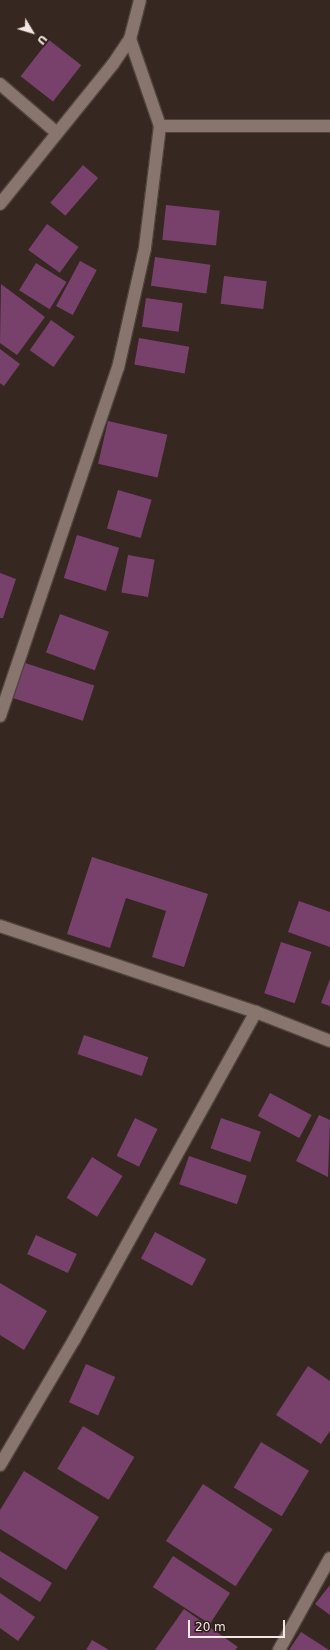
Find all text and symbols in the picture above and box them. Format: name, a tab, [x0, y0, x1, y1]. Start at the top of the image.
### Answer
north arrow	[12, 12, 52, 52]
text: U	[34, 32, 50, 47]
scale bar	[190, 1612, 287, 1638]
text: 20 m	[195, 1620, 226, 1634]

